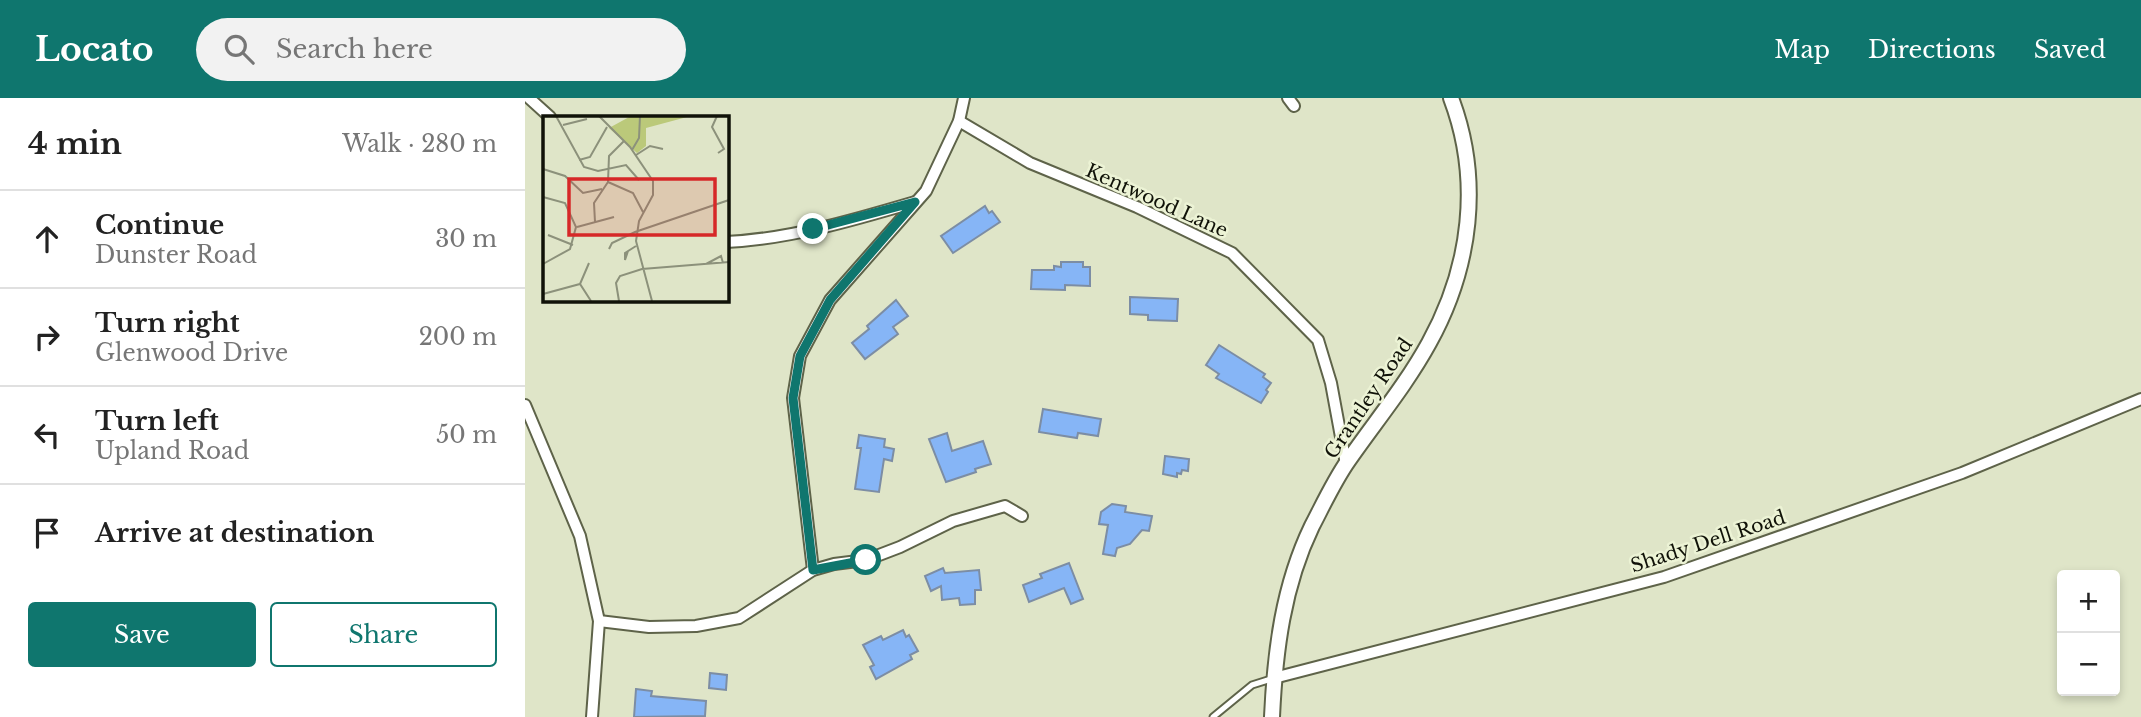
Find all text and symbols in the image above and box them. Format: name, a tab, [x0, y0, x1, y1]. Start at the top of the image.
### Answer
search box	[196, 18, 686, 81]
text: Locato	[35, 29, 154, 70]
icon: search	[220, 30, 258, 68]
text: Search here	[276, 33, 433, 65]
text: Map	[1774, 35, 1830, 64]
text: Directions	[1868, 35, 1996, 64]
text: Saved	[2034, 35, 2106, 64]
inset map	[543, 116, 728, 301]
text: 4 min	[28, 125, 122, 162]
text: Walk · 280 m	[342, 130, 497, 158]
street label: Kentwood Lane	[1082, 159, 1231, 242]
text: Continue	[95, 209, 224, 241]
route end	[797, 213, 828, 244]
icon: ahead	[28, 220, 66, 258]
text: 30 m	[435, 225, 497, 253]
text: Dunster Road	[95, 241, 257, 269]
text: Turn right	[95, 307, 240, 339]
icon: right	[28, 318, 66, 356]
text: 200 m	[419, 323, 497, 351]
street label: Grantley Road	[1320, 333, 1417, 463]
text: Glenwood Drive	[95, 339, 288, 367]
text: Turn left	[95, 405, 219, 437]
icon: left	[28, 416, 66, 454]
text: 50 m	[436, 421, 497, 449]
text: Upland Road	[95, 437, 249, 465]
street label: Shady Dell Road	[1628, 506, 1789, 577]
icon: arrive	[28, 514, 66, 552]
text: Arrive at destination	[95, 517, 375, 549]
route start	[850, 544, 881, 575]
map controls	[2057, 570, 2120, 696]
button: +	[2057, 570, 2120, 633]
button: Save	[28, 602, 256, 667]
button: Share	[270, 602, 497, 667]
button: −	[2057, 633, 2120, 696]

